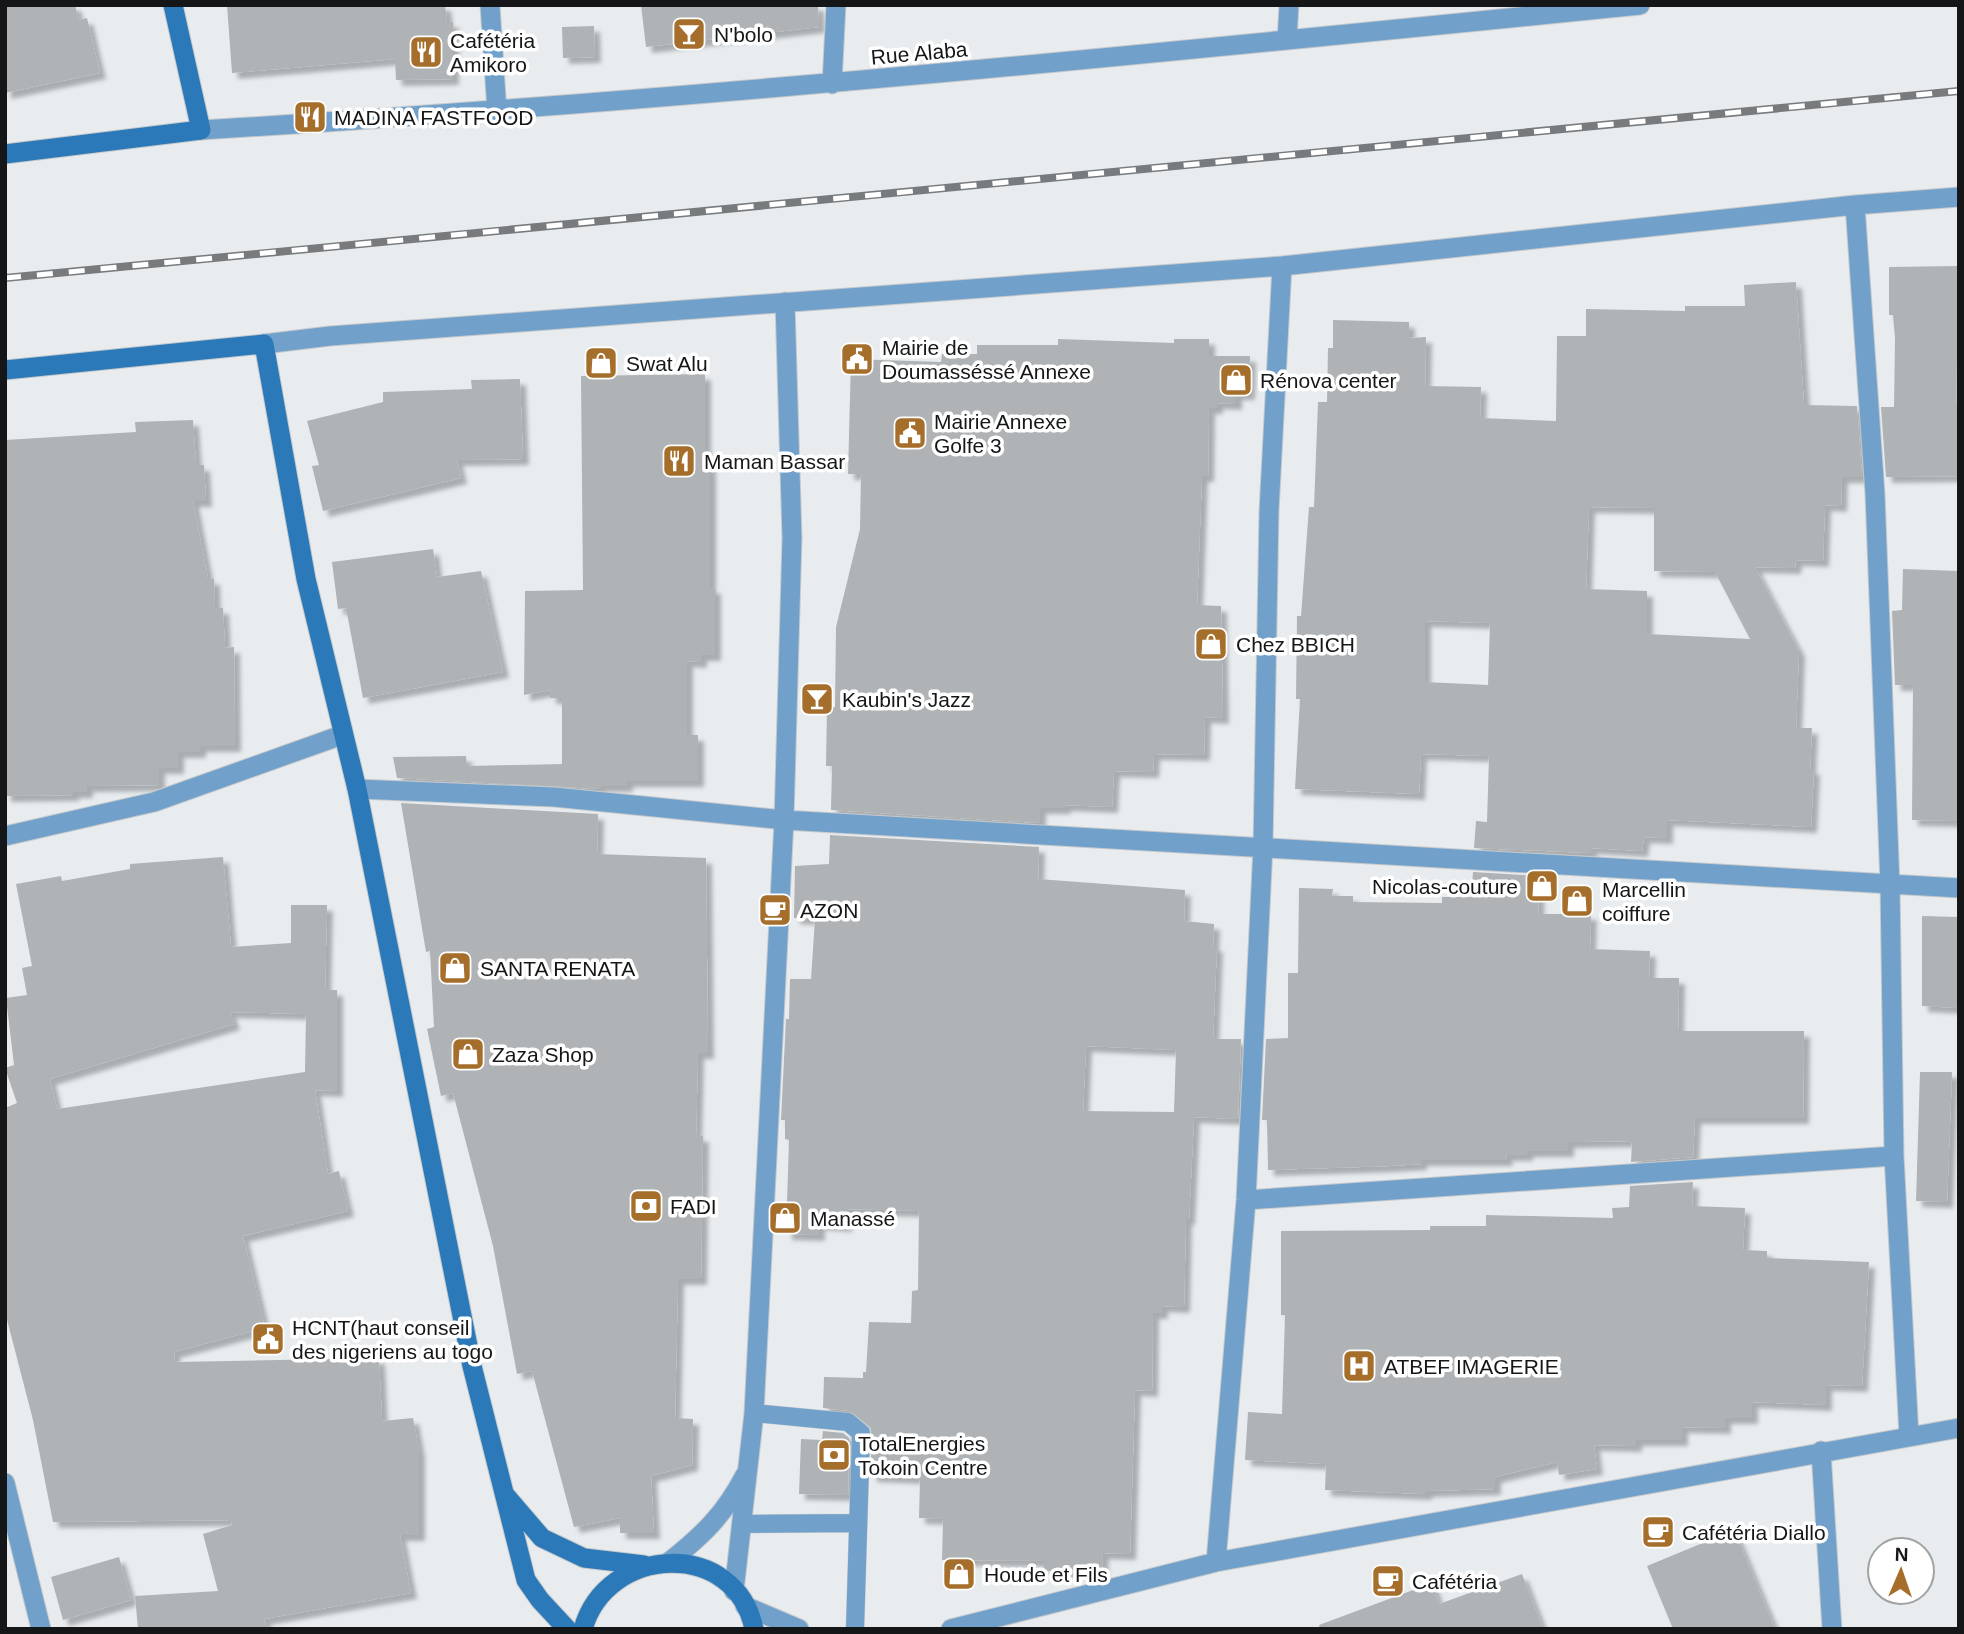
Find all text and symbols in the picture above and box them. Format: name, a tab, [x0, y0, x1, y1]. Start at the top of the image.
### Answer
bar icon: N'bolo	[670, 15, 708, 53]
place label: N'bolo	[714, 23, 773, 46]
place label: Cafétéria Amikoro	[450, 29, 536, 76]
restaurant icon: Cafétéria Amikoro	[407, 33, 445, 71]
street label: Rue Alaba	[870, 37, 969, 69]
restaurant icon: MADINA FASTFOOD	[291, 98, 329, 136]
place label: MADINA FASTFOOD	[334, 106, 534, 129]
place label: Mairie de Doumasséssé Annexe	[882, 336, 1091, 383]
public building icon: Mairie de Doumasséssé Annexe	[838, 340, 876, 378]
shop icon: Swat Alu	[582, 344, 620, 382]
place label: Swat Alu	[626, 352, 708, 375]
shop icon: Rénova center	[1217, 361, 1255, 399]
place label: Rénova center	[1260, 369, 1397, 392]
place label: Mairie Annexe Golfe 3	[934, 410, 1067, 457]
public building icon: Mairie Annexe Golfe 3	[891, 414, 929, 452]
restaurant icon: Maman Bassar	[660, 442, 698, 480]
place label: Maman Bassar	[704, 450, 845, 473]
shop icon: Chez BBICH	[1192, 625, 1230, 663]
place label: Chez BBICH	[1236, 633, 1355, 656]
bar icon: Kaubin's Jazz	[798, 680, 836, 718]
place label: Kaubin's Jazz	[842, 688, 971, 711]
shop icon: Nicolas-couture	[1523, 867, 1561, 905]
place label: Nicolas-couture	[1372, 875, 1518, 898]
place label: Marcellin coiffure	[1602, 878, 1686, 925]
shop icon: Marcellin coiffure	[1558, 882, 1596, 920]
cafe icon: AZON	[756, 891, 794, 929]
place label: AZON	[800, 899, 858, 922]
shop icon: SANTA RENATA	[436, 949, 474, 987]
place label: SANTA RENATA	[480, 957, 635, 980]
shop icon: Zaza Shop	[449, 1035, 487, 1073]
place label: Zaza Shop	[492, 1043, 594, 1066]
bank icon: FADI	[627, 1187, 665, 1225]
place label: FADI	[670, 1195, 717, 1218]
shop icon: Manassé	[766, 1199, 804, 1237]
place label: Manassé	[810, 1207, 895, 1230]
place label: HCNT(haut conseil des nigeriens au togo	[292, 1316, 493, 1363]
public building icon: HCNT(haut conseil des nigeriens au togo	[249, 1320, 287, 1358]
hospital icon: ATBEF IMAGERIE	[1340, 1347, 1378, 1385]
place label: ATBEF IMAGERIE	[1384, 1355, 1559, 1378]
place label: TotalEnergies Tokoin Centre	[858, 1432, 988, 1479]
bank icon: TotalEnergies Tokoin Centre	[815, 1436, 853, 1474]
cafe icon: Cafétéria Diallo	[1639, 1513, 1677, 1551]
place label: Cafétéria Diallo	[1682, 1521, 1826, 1544]
north arrow	[1866, 1536, 1936, 1606]
text: N	[1894, 1544, 1909, 1565]
shop icon: Houde et Fils	[940, 1555, 978, 1593]
cafe icon: Cafétéria	[1369, 1562, 1407, 1600]
place label: Houde et Fils	[984, 1563, 1108, 1586]
place label: Cafétéria	[1412, 1570, 1498, 1593]

